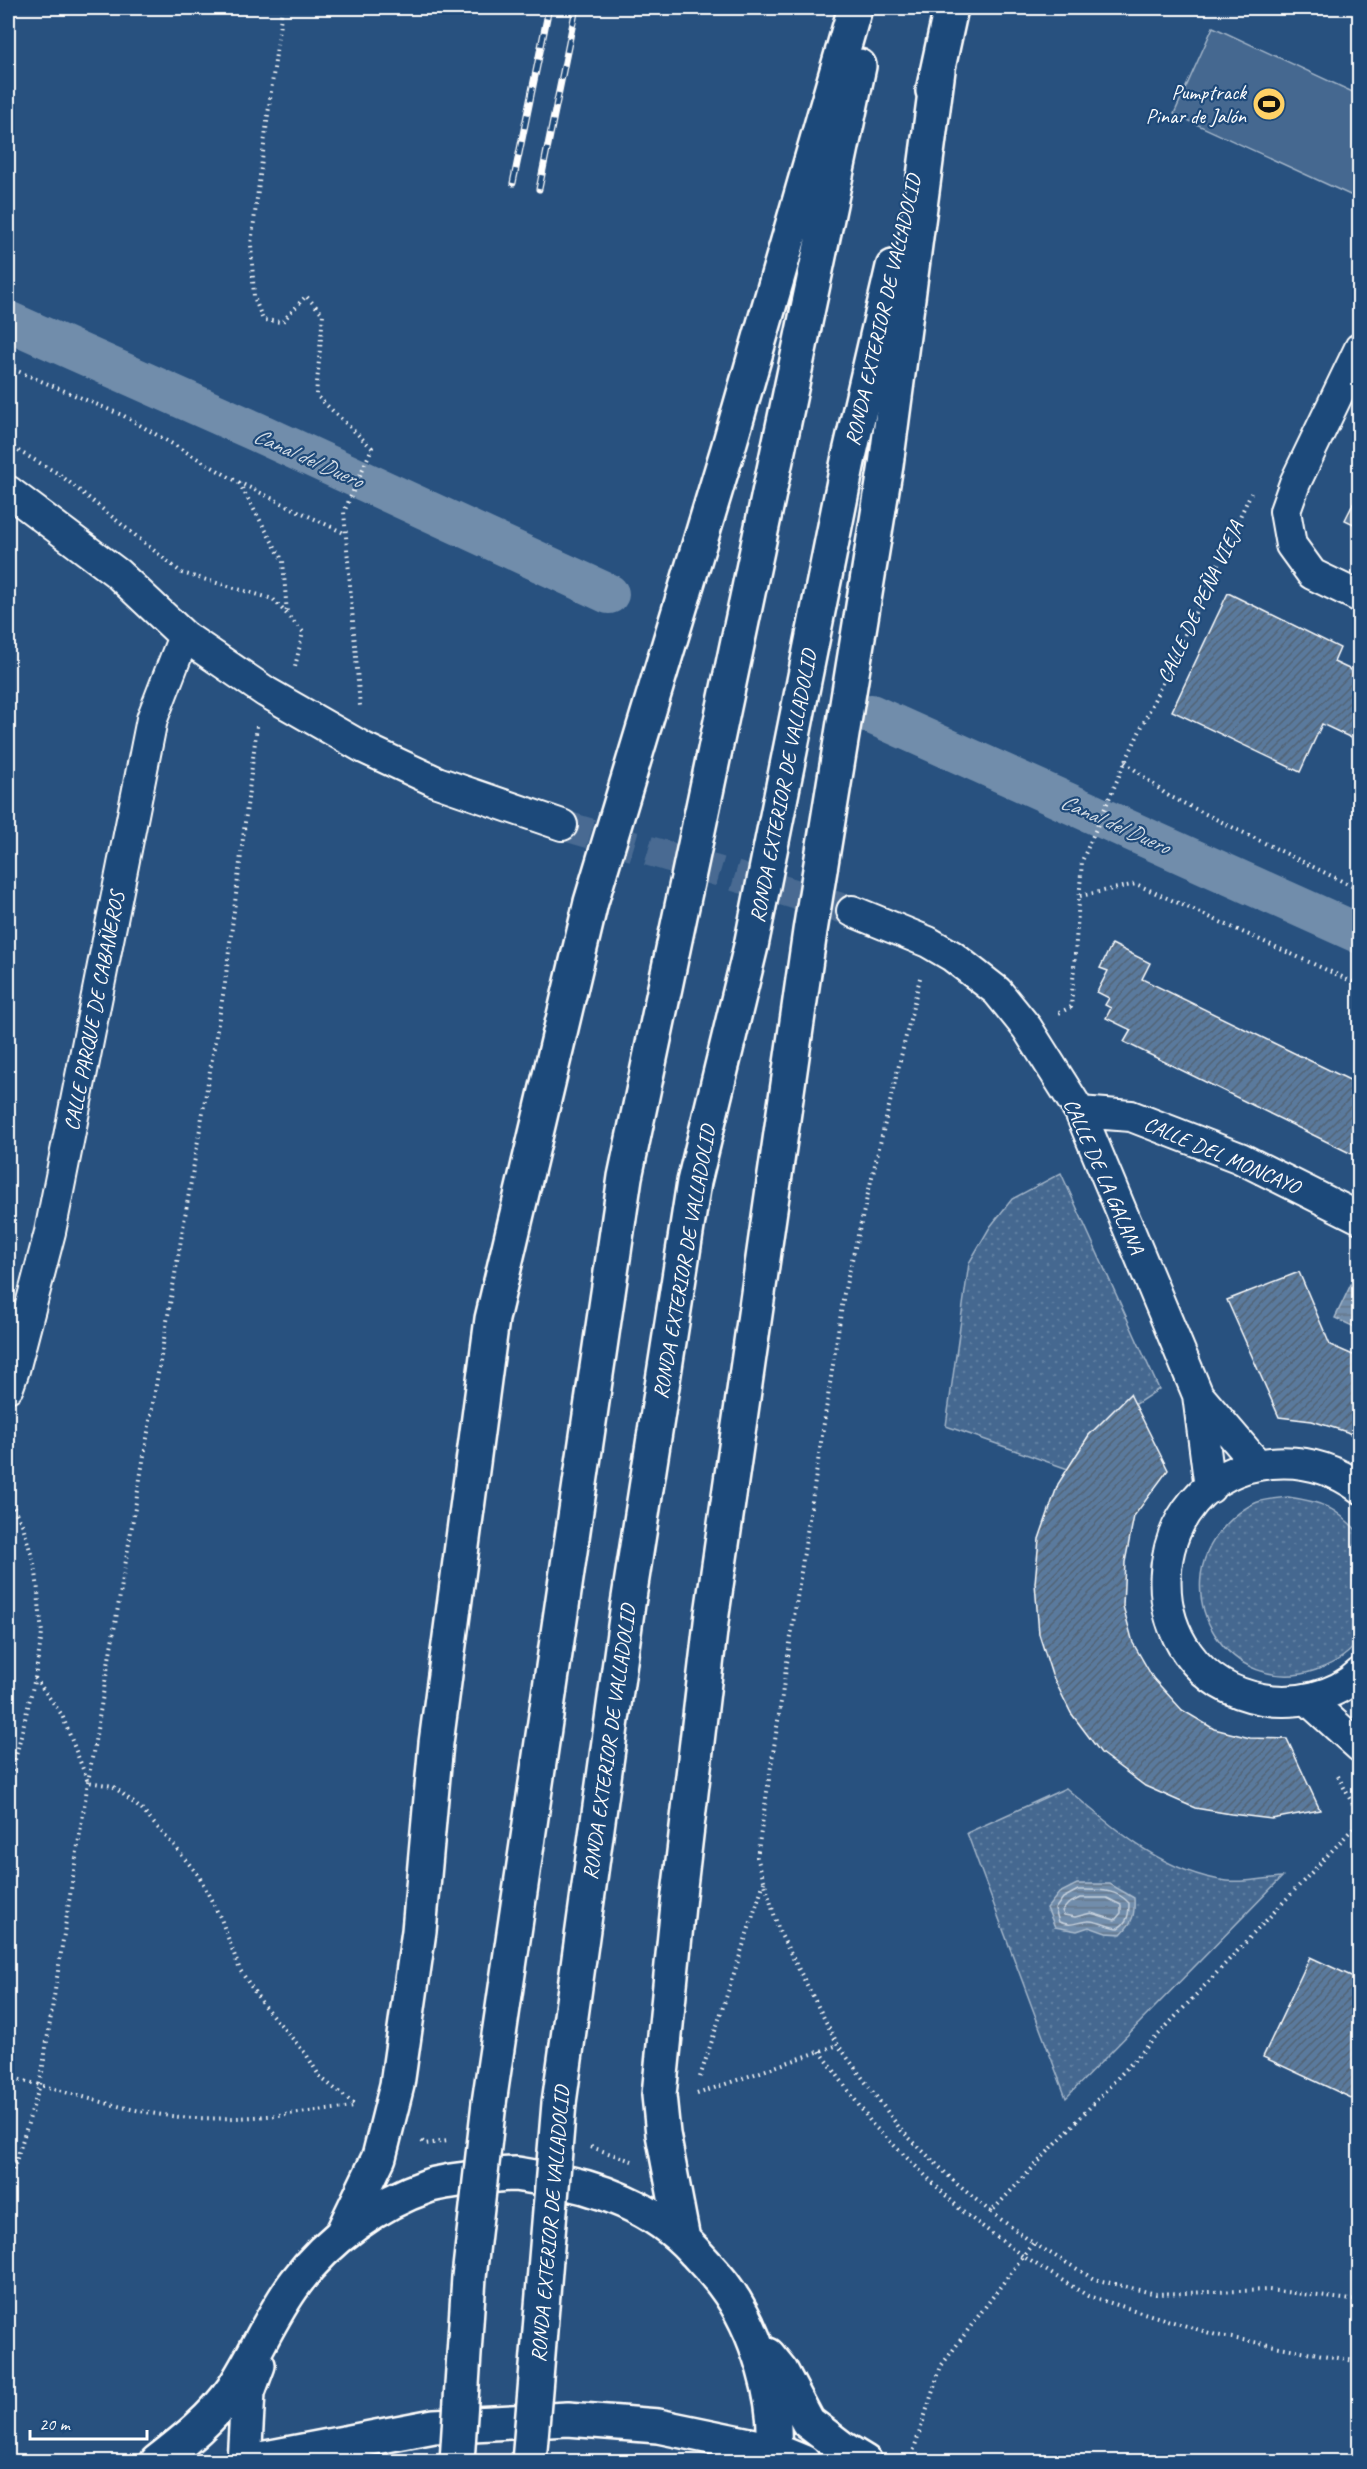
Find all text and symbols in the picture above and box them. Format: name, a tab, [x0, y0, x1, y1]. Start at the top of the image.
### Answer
place label: Pumptrack Pinar de Jalón	[1146, 79, 1247, 129]
sports icon: Pumptrack Pinar de Jalón	[1251, 86, 1287, 122]
street label: RONDA EXTERIOR DE VALLADOLID	[839, 170, 927, 448]
water label: Canal del Duero	[249, 422, 370, 496]
street label: CALLE DE PEÑA VIEJA	[1151, 516, 1249, 687]
street label: RONDA EXTERIOR DE VALLADOLID	[744, 645, 823, 925]
water label: Canal del Duero	[1056, 788, 1177, 862]
street label: CALLE PARQUE DE CABAÑEROS	[58, 886, 131, 1133]
street label: CALLE DE LA GALANA	[1058, 1094, 1151, 1259]
street label: CALLE DEL MONCAYO	[1140, 1110, 1306, 1201]
street label: RONDA EXTERIOR DE VALLADOLID	[647, 1121, 721, 1401]
street label: RONDA EXTERIOR DE VALLADOLID	[577, 1601, 641, 1881]
street label: RONDA EXTERIOR DE VALLADOLID	[525, 2083, 575, 2363]
scale bar	[30, 2403, 147, 2441]
text: 20 m	[39, 2413, 72, 2435]

